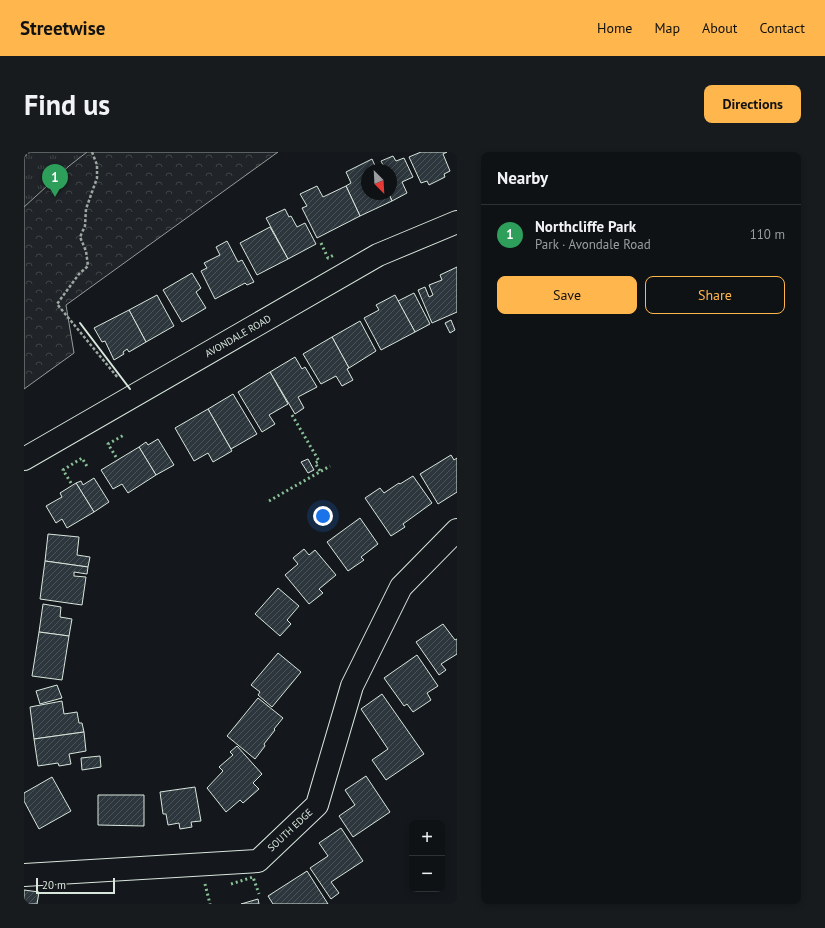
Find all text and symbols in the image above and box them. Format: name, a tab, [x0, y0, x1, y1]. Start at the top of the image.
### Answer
text: Streetwise	[20, 16, 105, 40]
text: Home	[597, 19, 632, 37]
text: Map	[654, 19, 680, 37]
text: About	[702, 19, 738, 37]
text: Contact	[760, 19, 805, 37]
button: Directions	[704, 85, 801, 123]
text: Find us	[24, 86, 110, 123]
pin: 1	[42, 164, 68, 197]
north arrow	[361, 164, 397, 200]
text: Nearby	[497, 167, 548, 189]
text: Northcliffe Park	[535, 217, 636, 236]
text: 1	[506, 226, 514, 243]
text: 110 m	[750, 226, 785, 243]
text: Park · Avondale Road	[535, 236, 651, 253]
button: Save	[497, 276, 637, 314]
button: Share	[645, 276, 785, 314]
street label: AVONDALE ROAD	[203, 312, 273, 360]
your location	[313, 506, 333, 526]
street label: SOUTH EDGE	[265, 806, 315, 854]
map controls	[409, 820, 445, 892]
button: +	[409, 820, 445, 856]
button: −	[409, 856, 445, 892]
scale bar	[36, 876, 115, 895]
text: 20 m	[42, 878, 66, 892]

